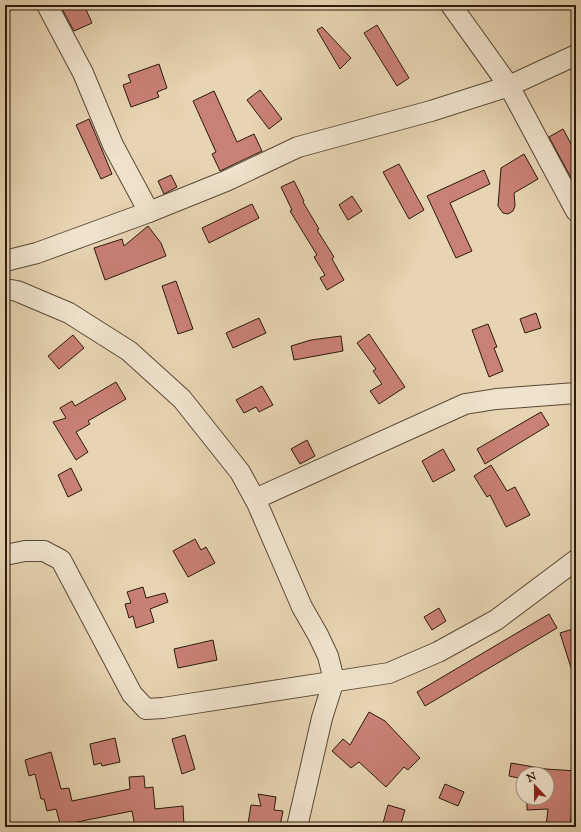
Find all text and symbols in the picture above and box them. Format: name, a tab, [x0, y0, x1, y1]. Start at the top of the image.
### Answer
north arrow	[515, 766, 555, 806]
text: N	[525, 769, 539, 785]

